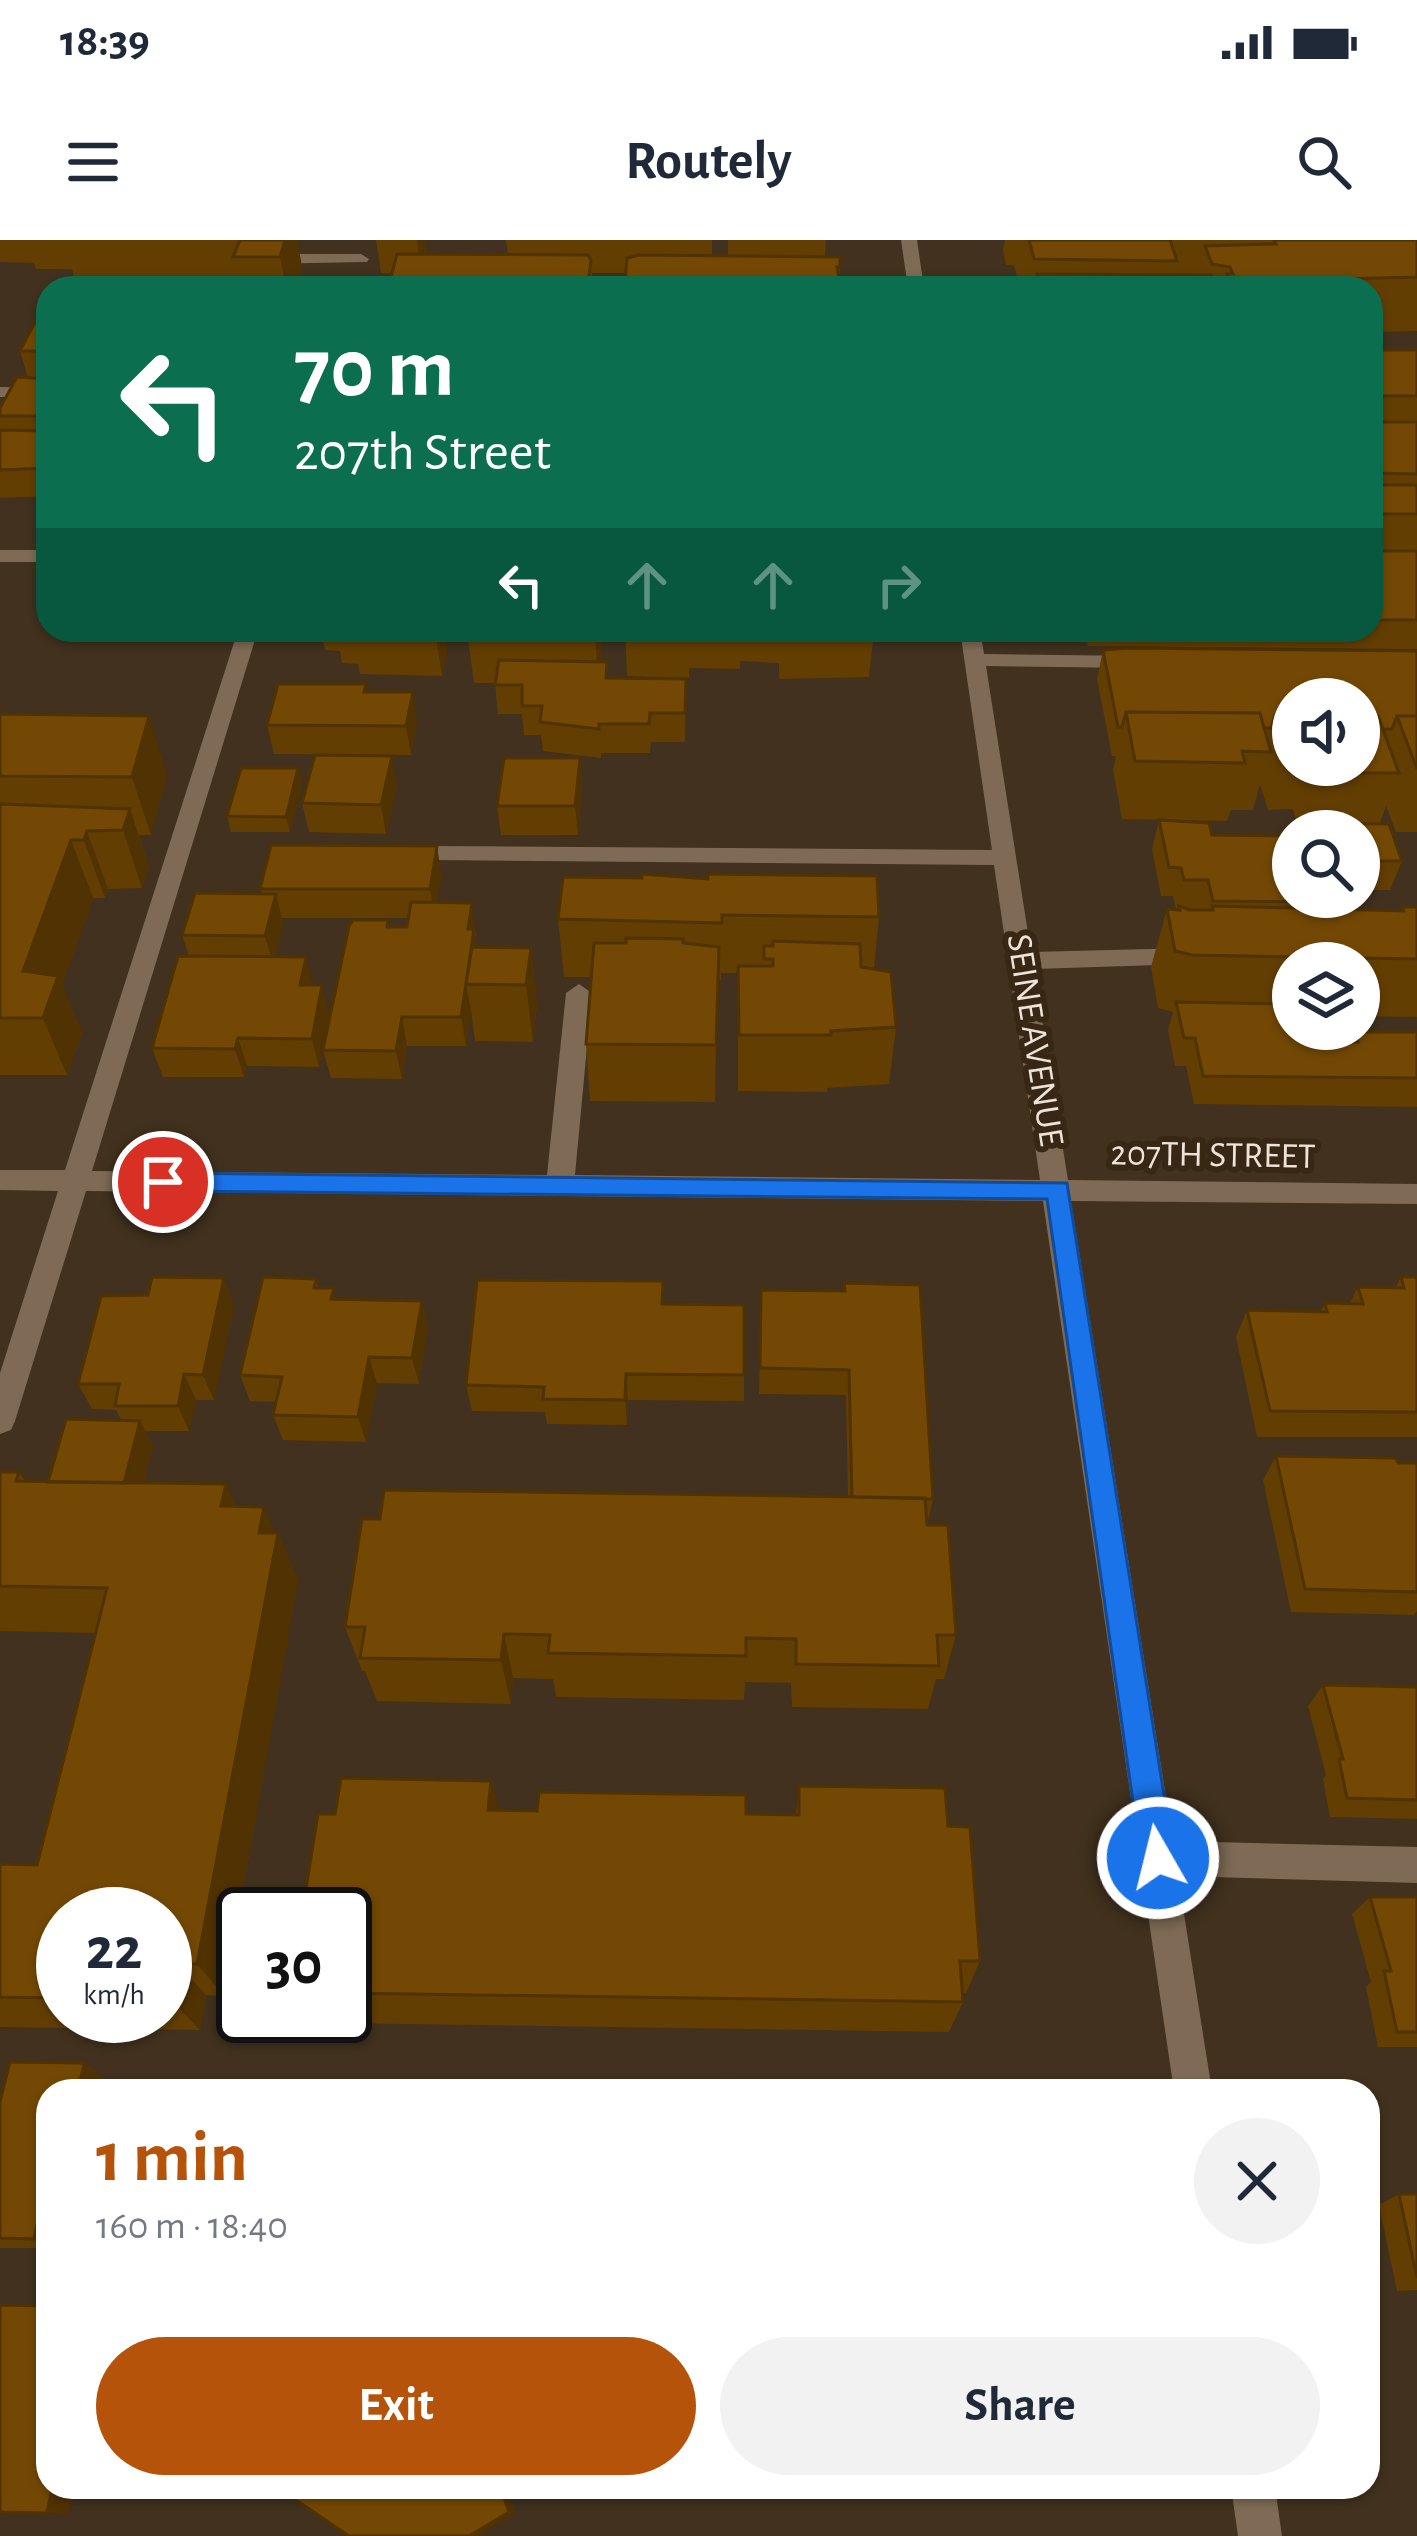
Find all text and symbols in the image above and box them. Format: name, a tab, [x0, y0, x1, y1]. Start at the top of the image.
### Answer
text: 18:39	[60, 19, 150, 64]
icon: menu	[60, 129, 126, 195]
icon: search	[1291, 129, 1357, 195]
text: Routely	[625, 135, 792, 189]
icon: left	[96, 324, 252, 480]
text: 70 m	[294, 328, 455, 412]
text: 207th Street	[294, 426, 551, 480]
icon: left	[488, 552, 554, 618]
icon: ahead	[614, 552, 680, 618]
icon: ahead	[740, 552, 806, 618]
icon: right	[866, 552, 932, 618]
map controls	[1272, 678, 1380, 1050]
button: sound	[1272, 678, 1380, 786]
button: search	[1272, 810, 1380, 918]
street label: SEINE AVENUE	[1000, 931, 1070, 1149]
button: layers	[1272, 942, 1380, 1050]
pin	[112, 1131, 214, 1233]
street label: 207TH STREET	[1110, 1135, 1316, 1175]
icon: arrive	[130, 1149, 196, 1215]
position arrow	[1095, 1795, 1221, 1921]
speed limit sign: 30	[216, 1887, 372, 2043]
text: 22	[86, 1920, 142, 1980]
text: km/h	[83, 1980, 145, 2010]
button: close	[1194, 2118, 1320, 2244]
text: 1 min	[96, 2122, 248, 2194]
text: 160 m · 18:40	[96, 2207, 288, 2246]
button: Exit	[96, 2337, 696, 2475]
button: Share	[720, 2337, 1320, 2475]

